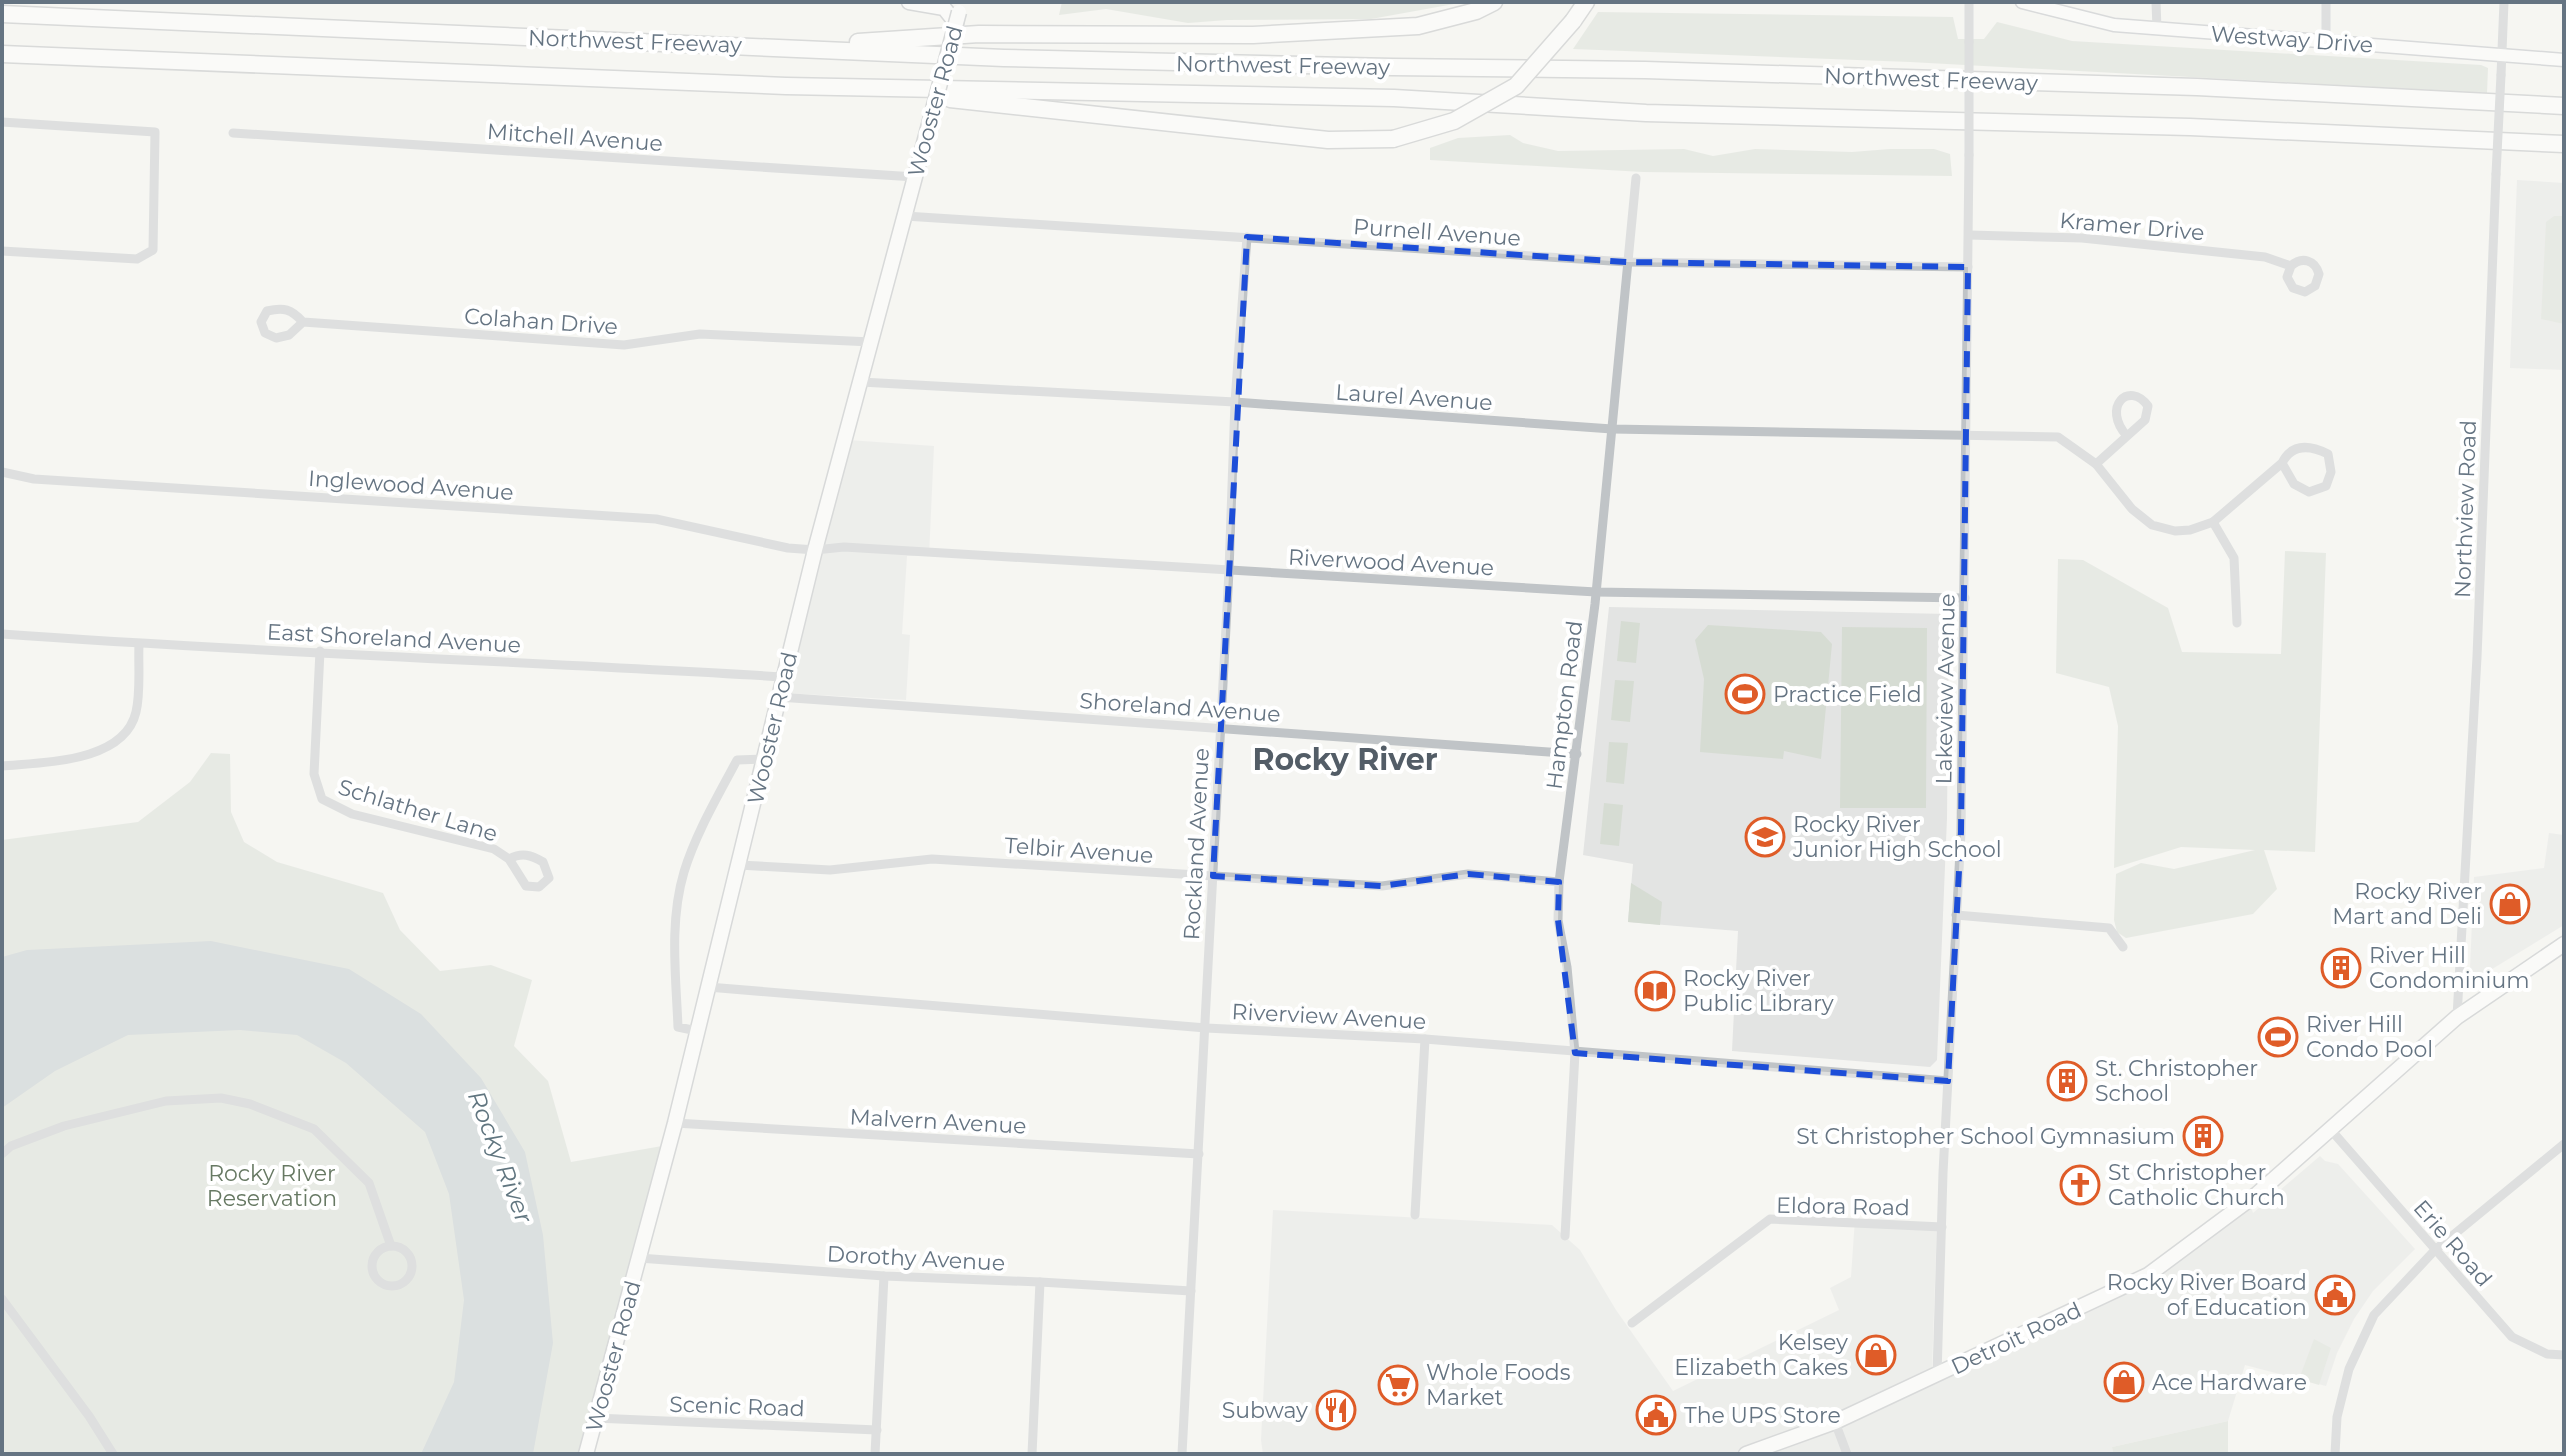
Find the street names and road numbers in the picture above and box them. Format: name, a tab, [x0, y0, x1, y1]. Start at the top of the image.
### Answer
street label: Westway Drive	[2210, 20, 2374, 59]
street label: Wooster Road	[902, 23, 969, 180]
street label: Northwest Freeway	[528, 24, 743, 59]
street label: Northwest Freeway	[1176, 50, 1390, 81]
street label: Northwest Freeway	[1824, 62, 2039, 97]
street label: Mitchell Avenue	[486, 118, 664, 157]
street label: Kramer Drive	[2058, 207, 2205, 246]
street label: Purnell Avenue	[1352, 213, 1522, 252]
street label: Colahan Drive	[463, 303, 619, 340]
street label: Laurel Avenue	[1335, 379, 1493, 416]
street label: Northview Road	[2449, 420, 2482, 598]
street label: Inglewood Avenue	[307, 465, 515, 506]
street label: Riverwood Avenue	[1287, 544, 1495, 581]
street label: Lakeview Avenue	[1930, 593, 1961, 785]
street label: East Shoreland Avenue	[266, 618, 522, 659]
street label: Hampton Road	[1541, 619, 1588, 791]
street label: Wooster Road	[742, 649, 803, 807]
street label: Shoreland Avenue	[1079, 687, 1281, 728]
street label: Rockland Avenue	[1178, 747, 1215, 941]
street label: Schlather Lane	[335, 773, 501, 848]
street label: Telbir Avenue	[1004, 832, 1154, 869]
street label: Riverview Avenue	[1231, 998, 1427, 1035]
street label: Malvern Avenue	[849, 1103, 1027, 1140]
street label: Eldora Road	[1776, 1192, 1910, 1221]
street label: Erie Road	[2408, 1195, 2498, 1292]
street label: Dorothy Avenue	[826, 1240, 1006, 1277]
street label: Wooster Road	[580, 1278, 647, 1435]
street label: Detroit Road	[1947, 1296, 2086, 1380]
street label: Scenic Road	[669, 1391, 805, 1422]

